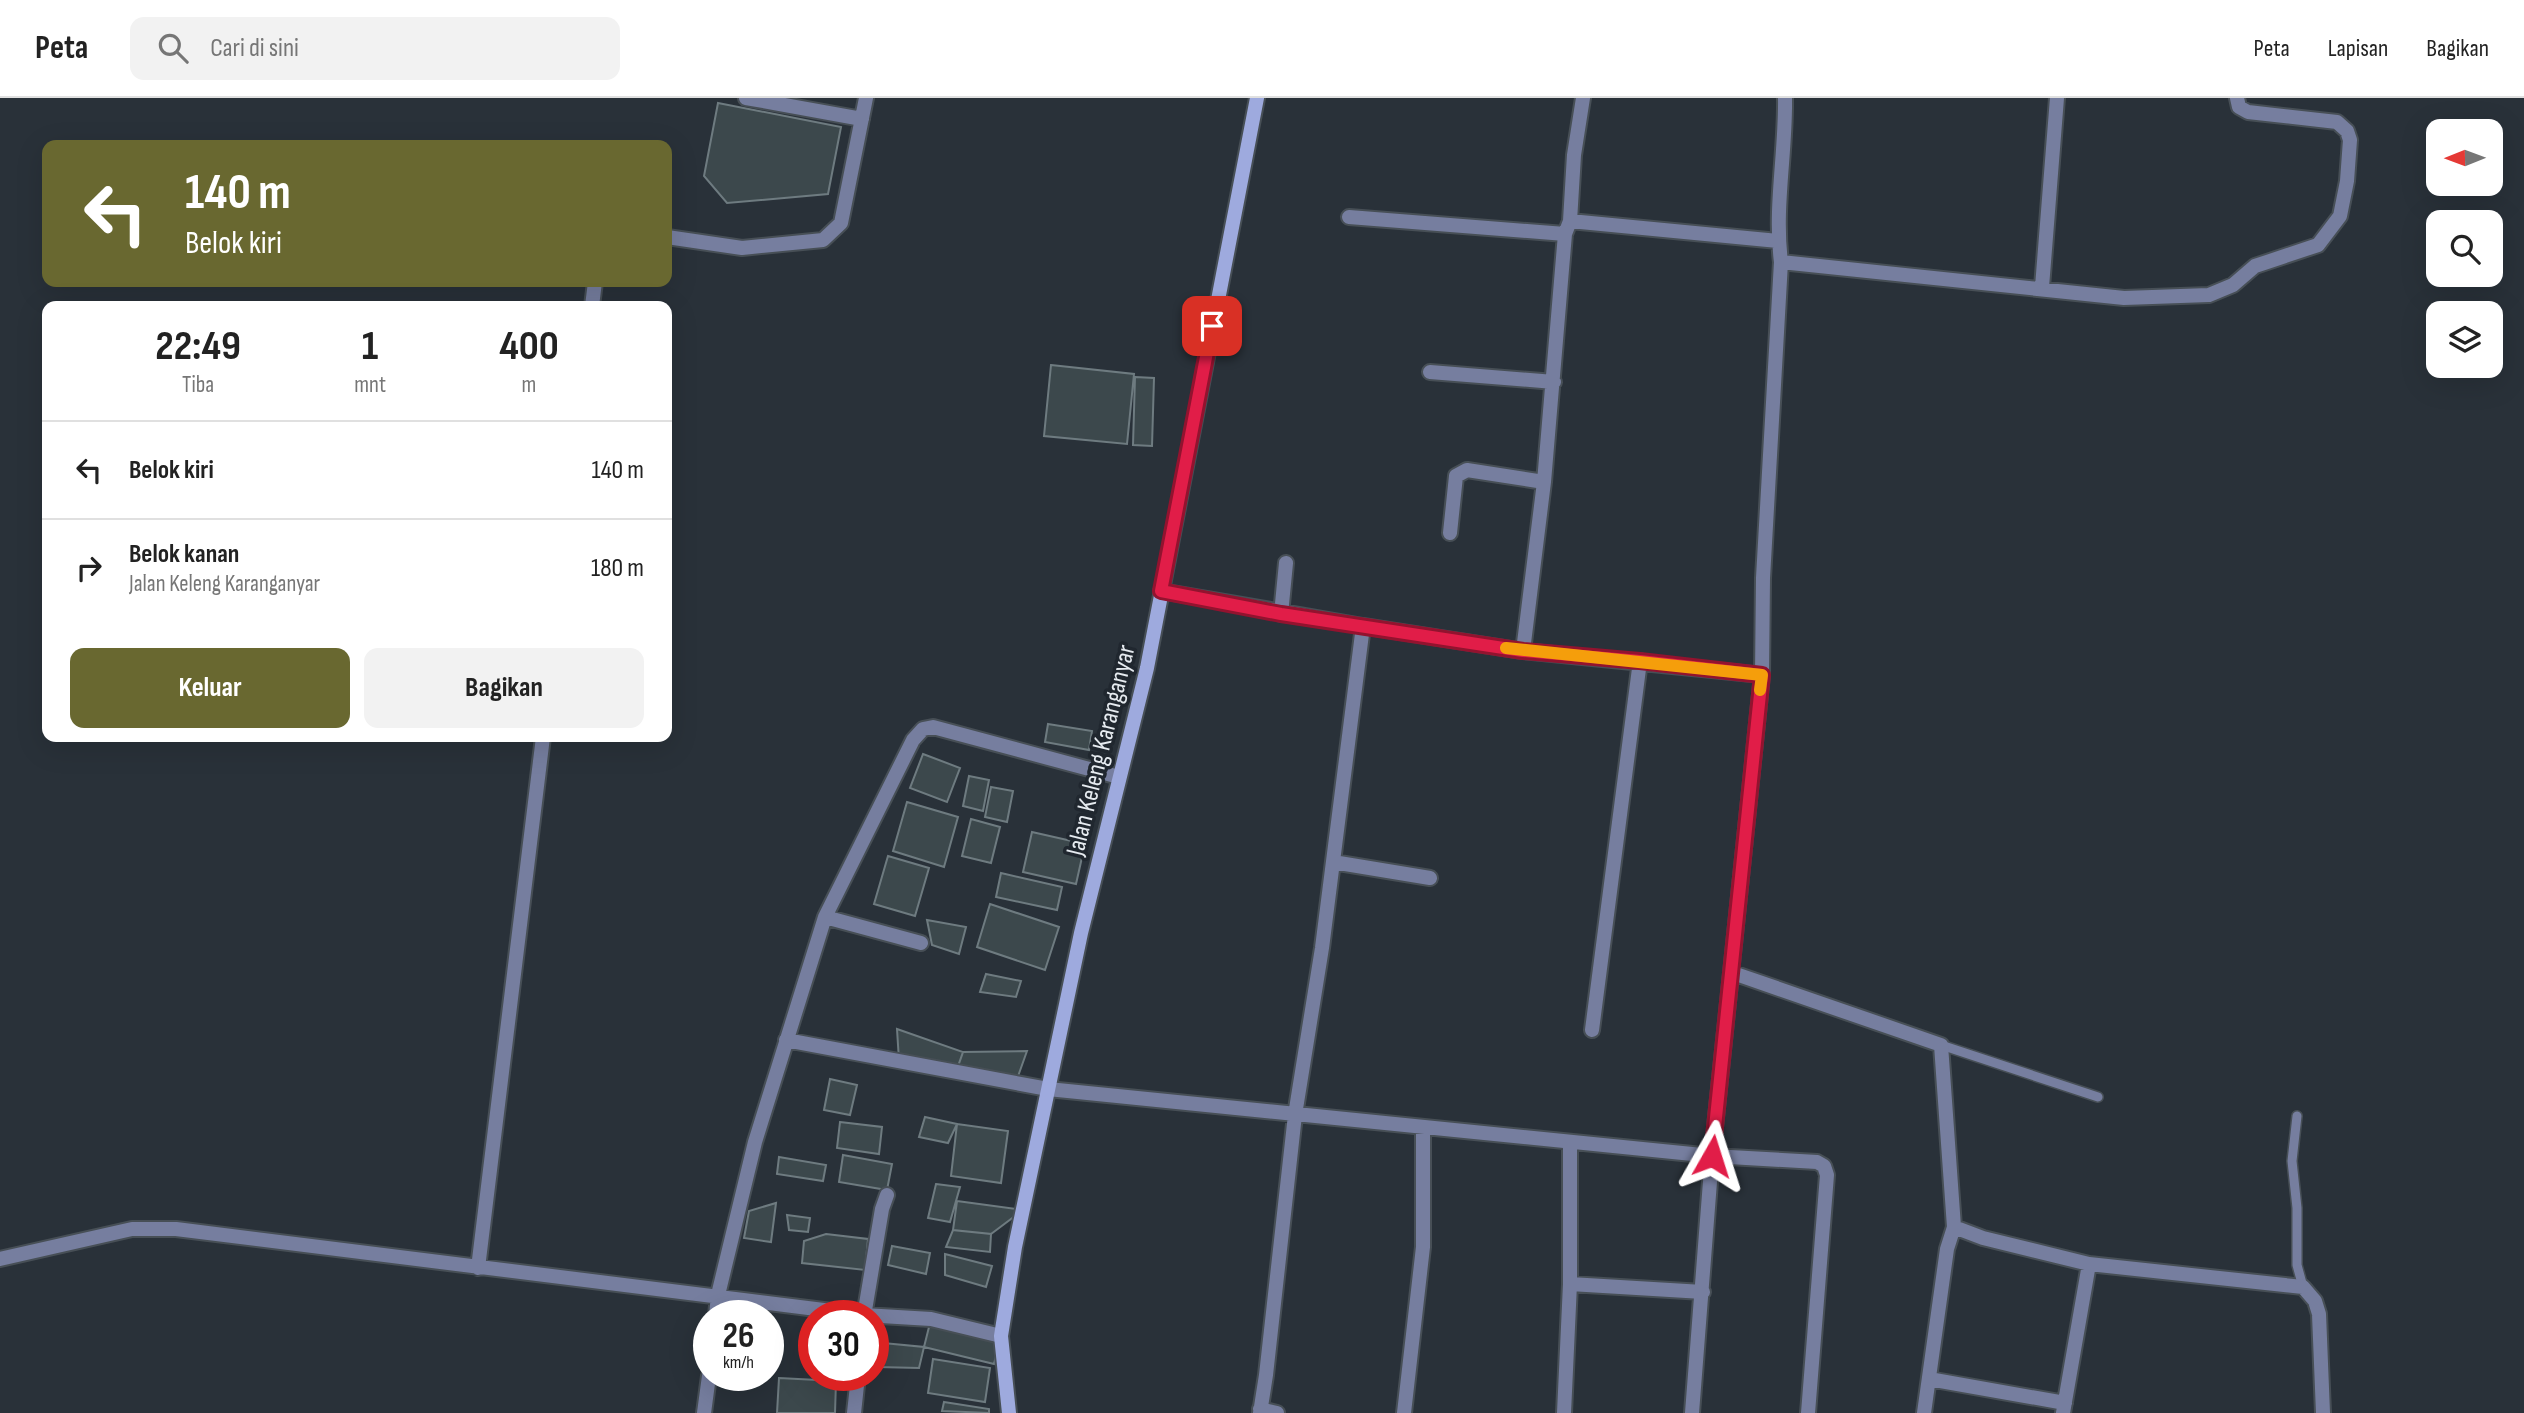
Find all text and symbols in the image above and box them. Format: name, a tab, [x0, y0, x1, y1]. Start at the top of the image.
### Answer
search box	[130, 17, 620, 80]
text: Peta	[35, 28, 88, 68]
icon: search	[154, 29, 192, 67]
text: Cari di sini	[210, 33, 299, 64]
text: Peta	[2254, 34, 2290, 63]
text: Lapisan	[2328, 34, 2388, 63]
text: Bagikan	[2426, 34, 2489, 63]
north arrow	[2426, 119, 2502, 196]
map controls	[2426, 119, 2503, 378]
text: 140 m	[185, 164, 291, 223]
icon: left	[70, 168, 161, 259]
button: search	[2426, 210, 2503, 287]
text: Belok kiri	[185, 224, 282, 263]
pin	[1182, 296, 1242, 356]
button: layers	[2426, 301, 2503, 378]
icon: arrive	[1193, 307, 1231, 345]
text: 22:49	[155, 321, 241, 372]
text: 1	[362, 321, 378, 372]
text: 400	[499, 321, 559, 372]
text: Tiba	[182, 371, 214, 399]
text: mnt	[354, 371, 386, 399]
text: m	[522, 371, 536, 399]
icon: left	[70, 451, 108, 489]
text: Belok kiri	[129, 455, 214, 486]
text: 140 m	[592, 455, 644, 486]
text: Belok kanan	[129, 539, 239, 570]
icon: right	[70, 549, 108, 587]
text: 180 m	[591, 553, 644, 584]
text: Jalan Keleng Karanganyar	[129, 570, 320, 598]
street label: Jalan Keleng Karanganyar	[1060, 641, 1143, 860]
button: Keluar	[70, 648, 350, 728]
button: Bagikan	[364, 648, 644, 728]
position arrow	[1675, 1119, 1749, 1193]
speed limit sign: 30	[798, 1300, 889, 1391]
text: 26	[723, 1315, 754, 1358]
text: km/h	[723, 1352, 754, 1373]

